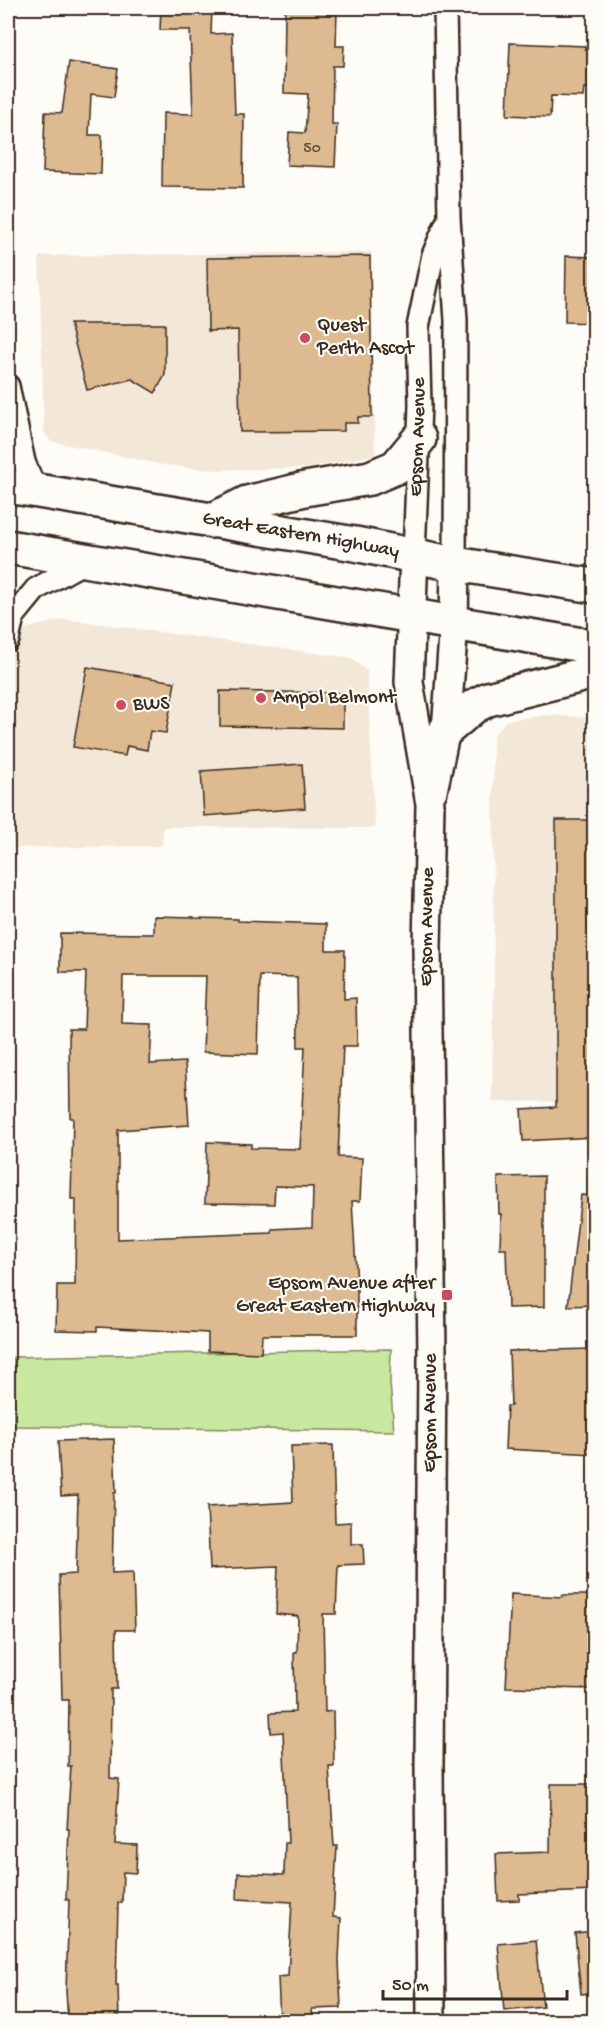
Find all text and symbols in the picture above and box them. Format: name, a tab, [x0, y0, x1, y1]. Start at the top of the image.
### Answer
house number: 50	[303, 140, 321, 159]
place label: Quest Perth Ascot	[316, 315, 415, 361]
marker: Quest Perth Ascot	[298, 331, 312, 345]
street label: Epsom Avenue	[405, 377, 432, 497]
street label: Great Eastern Highway	[201, 507, 401, 564]
place label: Ampol Belmont	[273, 687, 397, 710]
marker: Ampol Belmont	[254, 691, 268, 705]
place label: BWS	[132, 694, 170, 717]
marker: BWS	[114, 698, 128, 712]
street label: Epsom Avenue	[415, 867, 441, 987]
place label: Epsom Avenue after Great Eastern Highway	[236, 1273, 437, 1319]
marker: Epsom Avenue after Great Eastern Highway	[440, 1288, 454, 1302]
street label: Epsom Avenue	[420, 1353, 443, 1473]
scale bar	[383, 1963, 568, 2001]
text: 50 m	[392, 1976, 429, 1997]

